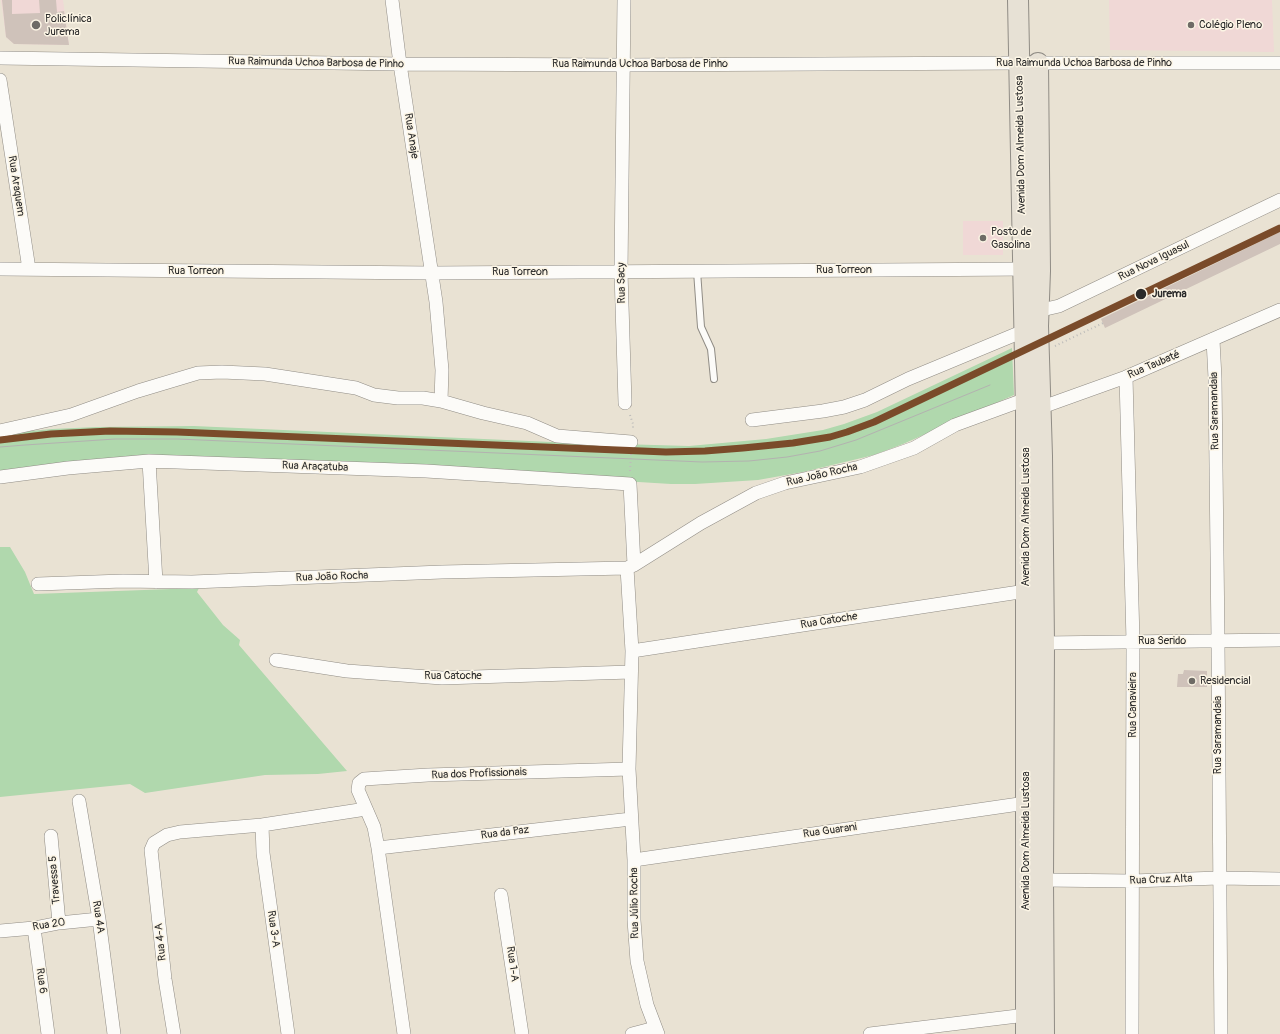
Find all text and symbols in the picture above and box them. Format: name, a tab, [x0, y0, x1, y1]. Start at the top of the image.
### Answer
place label: Policlínica Jurema	[45, 12, 92, 38]
place label: Colégio Pleno	[1199, 18, 1262, 32]
marker: Policlínica Jurema	[30, 19, 42, 31]
marker: Colégio Pleno	[1186, 20, 1196, 30]
street label: Rua Raimunda Uchoa Barbosa de Pinho	[228, 55, 404, 71]
street label: Rua Raimunda Uchoa Barbosa de Pinho	[996, 56, 1172, 70]
street label: Rua Raimunda Uchoa Barbosa de Pinho	[552, 57, 728, 71]
street label: Avenida Dom Almeida Lustosa	[1013, 75, 1029, 215]
street label: Rua Anaje	[401, 112, 421, 160]
street label: Rua Araquem	[5, 155, 27, 217]
place label: Posto de Gasolina	[991, 225, 1032, 251]
marker: Posto de Gasolina	[978, 233, 988, 243]
street label: Rua Nova Iguasul	[1116, 238, 1192, 284]
street label: Rua Sacy	[615, 262, 629, 304]
street label: Rua Torreon	[816, 263, 872, 277]
street label: Rua Torreon	[168, 264, 224, 278]
street label: Rua Torreon	[492, 265, 548, 279]
marker: Jurema	[1134, 287, 1148, 301]
place label: Jurema	[1152, 287, 1187, 301]
street label: Rua Taubaté	[1126, 348, 1182, 382]
street label: Rua Saramandaia	[1208, 372, 1222, 450]
street label: Avenida Dom Almeida Lustosa	[1019, 447, 1033, 587]
street label: Rua Araçatuba	[282, 459, 348, 475]
street label: Rua João Rocha	[785, 460, 859, 490]
street label: Rua João Rocha	[295, 569, 369, 585]
street label: Rua Catoche	[800, 610, 858, 632]
street label: Rua Serido	[1138, 634, 1186, 648]
street label: Rua Catoche	[424, 669, 482, 683]
street label: Rua Canavieira	[1126, 672, 1140, 738]
place label: Residencial	[1200, 674, 1251, 688]
marker: Residencial	[1187, 676, 1197, 686]
street label: Rua Saramandaia	[1211, 696, 1225, 774]
street label: Rua dos Profissionais	[431, 766, 527, 782]
street label: Avenida Dom Almeida Lustosa	[1019, 771, 1033, 911]
street label: Rua Guarani	[802, 821, 858, 841]
street label: Rua da Paz	[480, 823, 530, 843]
street label: Travessa 5	[46, 855, 64, 905]
street label: Rua Júlio Rocha	[628, 867, 642, 939]
street label: Rua Cruz Alta	[1129, 872, 1193, 888]
street label: Rua 4A	[89, 900, 107, 934]
street label: Rua 3-A	[264, 910, 282, 948]
street label: Rua 20	[32, 916, 66, 934]
street label: Rua 4-A	[152, 923, 170, 961]
street label: Rua 1-A	[503, 945, 521, 983]
street label: Rua 6	[33, 967, 49, 995]

